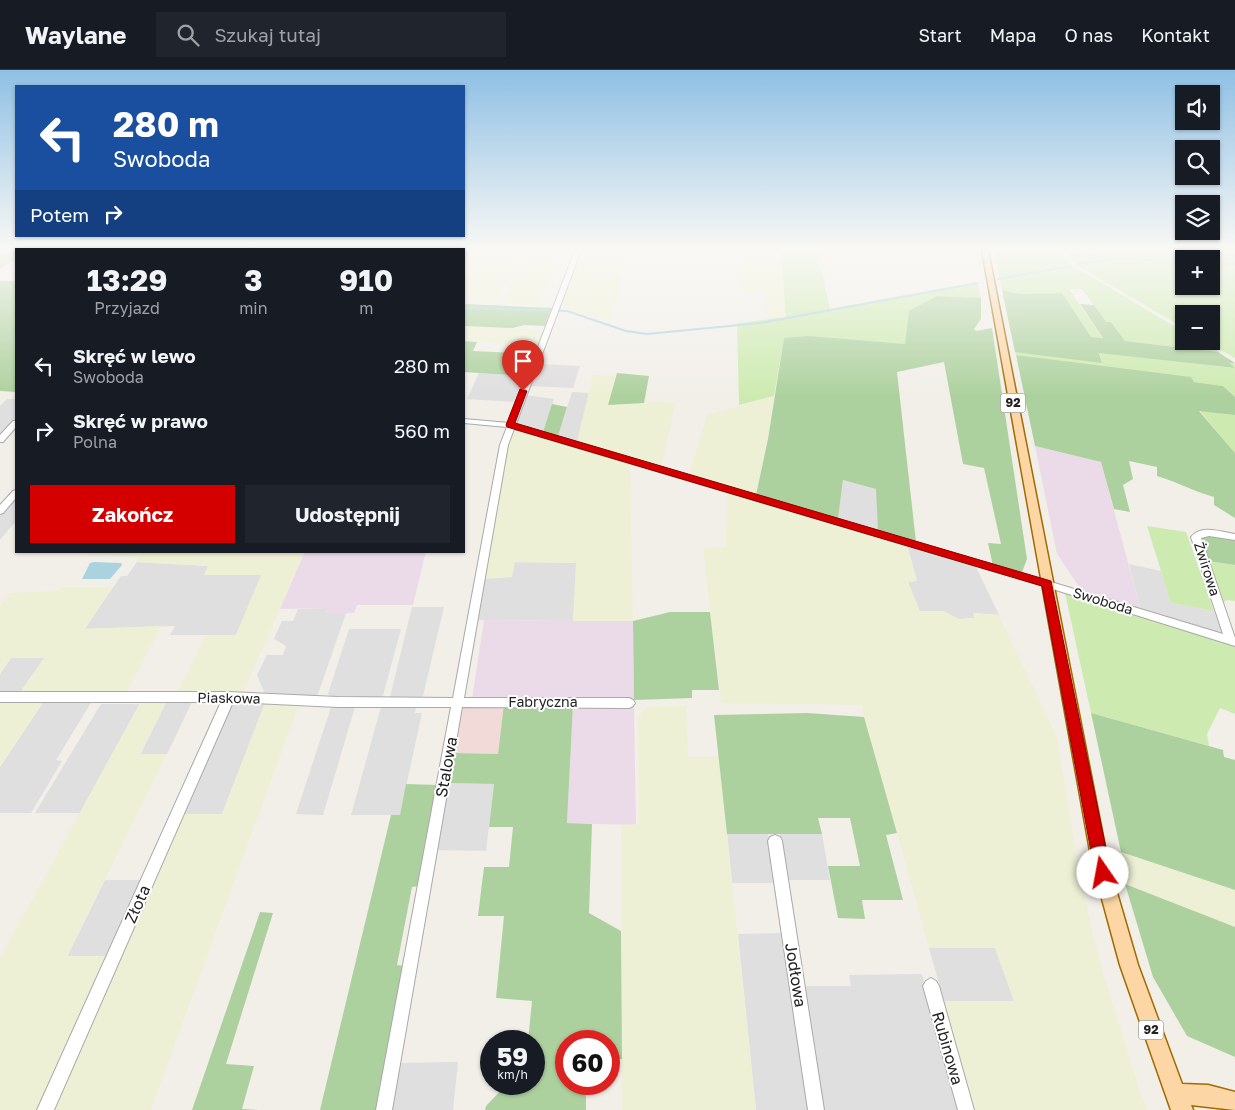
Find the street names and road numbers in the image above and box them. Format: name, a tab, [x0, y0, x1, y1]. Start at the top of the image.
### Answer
road number: 92	[1000, 393, 1026, 412]
street label: Żwirowa	[1191, 540, 1224, 598]
street label: Swoboda	[1071, 583, 1135, 618]
street label: Piaskowa	[197, 688, 261, 707]
street label: Fabryczna	[508, 693, 578, 710]
street label: Stalowa	[431, 735, 461, 799]
street label: Złota	[120, 882, 154, 926]
street label: Jodłowa	[781, 941, 811, 1009]
street label: Rubinowa	[928, 1009, 968, 1087]
road number: 92	[1138, 1020, 1164, 1040]

